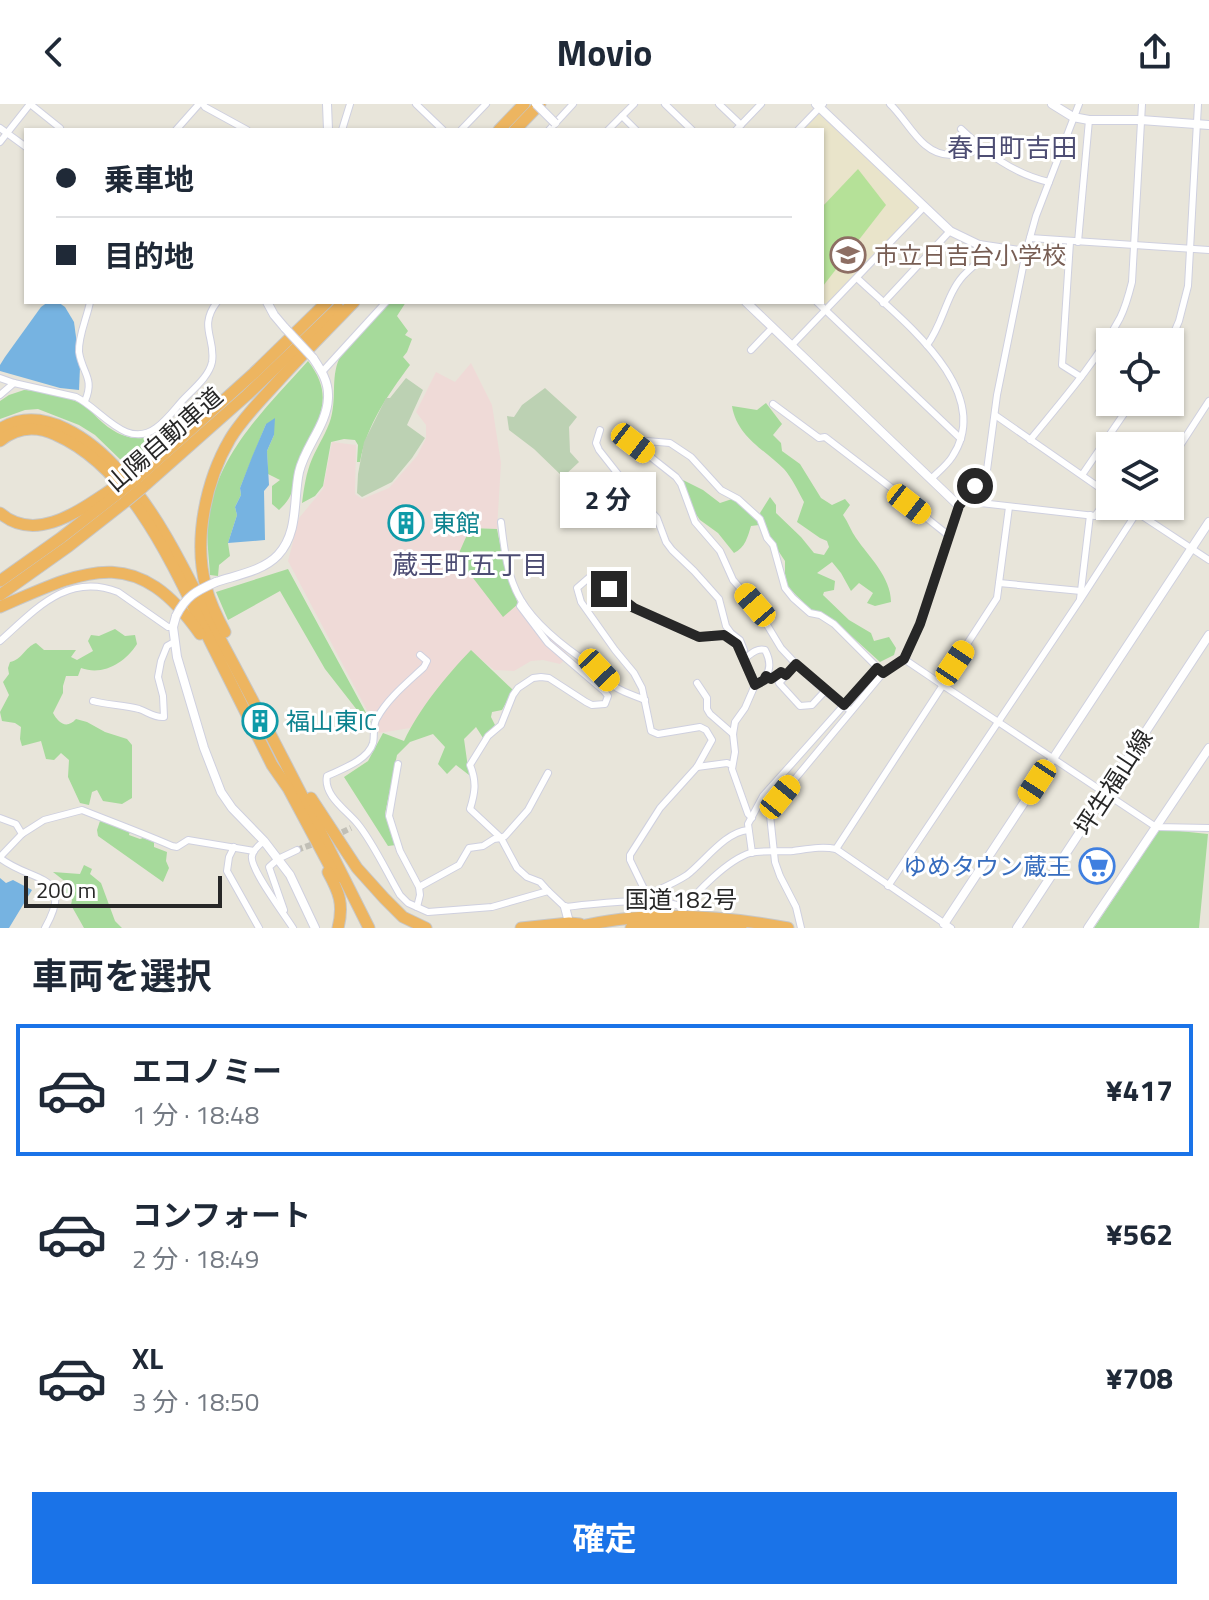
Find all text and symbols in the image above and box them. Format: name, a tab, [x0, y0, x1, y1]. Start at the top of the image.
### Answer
text: Movio	[557, 25, 652, 80]
icon: back	[32, 30, 76, 74]
icon: share	[1133, 30, 1177, 74]
district label: 春日町吉田	[947, 128, 1077, 167]
text: 乗車地	[104, 156, 194, 202]
text: 目的地	[104, 233, 194, 279]
school or university icon: 市立日吉台小学校	[829, 236, 867, 274]
place label: 市立日吉台小学校	[874, 237, 1066, 273]
map controls	[1096, 328, 1184, 520]
button: locate	[1096, 328, 1184, 416]
street label: 山陽自動車道	[98, 378, 230, 500]
car	[607, 419, 659, 467]
button: layers	[1096, 432, 1184, 520]
route start	[957, 468, 993, 504]
callout: 2 分	[561, 473, 657, 529]
text: 2 分	[585, 480, 631, 519]
car	[883, 480, 935, 528]
building icon: 東館	[387, 504, 425, 542]
place label: 東館	[432, 505, 480, 541]
district label: 蔵王町五丁目	[392, 545, 548, 584]
route end	[591, 571, 627, 607]
car	[730, 579, 780, 631]
car	[932, 636, 978, 690]
car	[574, 644, 624, 696]
building icon: 福山東IC	[241, 702, 279, 740]
place label: 福山東IC	[286, 703, 377, 739]
street label: 坪生福山線	[1065, 722, 1161, 842]
car	[1014, 755, 1060, 809]
car	[756, 771, 804, 823]
supermarket icon: ゆめタウン蔵王	[1078, 847, 1116, 885]
place label: ゆめタウン蔵王	[903, 848, 1071, 884]
scale bar	[24, 872, 222, 908]
text: 200 m	[36, 873, 96, 907]
street label: 国道182号	[625, 881, 737, 917]
text: 車両を選択	[32, 948, 212, 1003]
text: エコノミー	[132, 1048, 282, 1094]
icon: car	[36, 1054, 108, 1126]
text: ¥417	[1106, 1067, 1173, 1113]
text: 1 分 · 18:48	[132, 1095, 259, 1134]
text: コンフォート	[132, 1192, 311, 1238]
icon: car	[36, 1198, 108, 1270]
text: ¥562	[1106, 1211, 1173, 1257]
text: 2 分 · 18:49	[132, 1239, 259, 1278]
text: XL	[132, 1335, 163, 1381]
icon: car	[36, 1342, 108, 1414]
text: ¥708	[1106, 1355, 1173, 1401]
text: 3 分 · 18:50	[132, 1382, 259, 1421]
button: 確定	[32, 1492, 1177, 1584]

